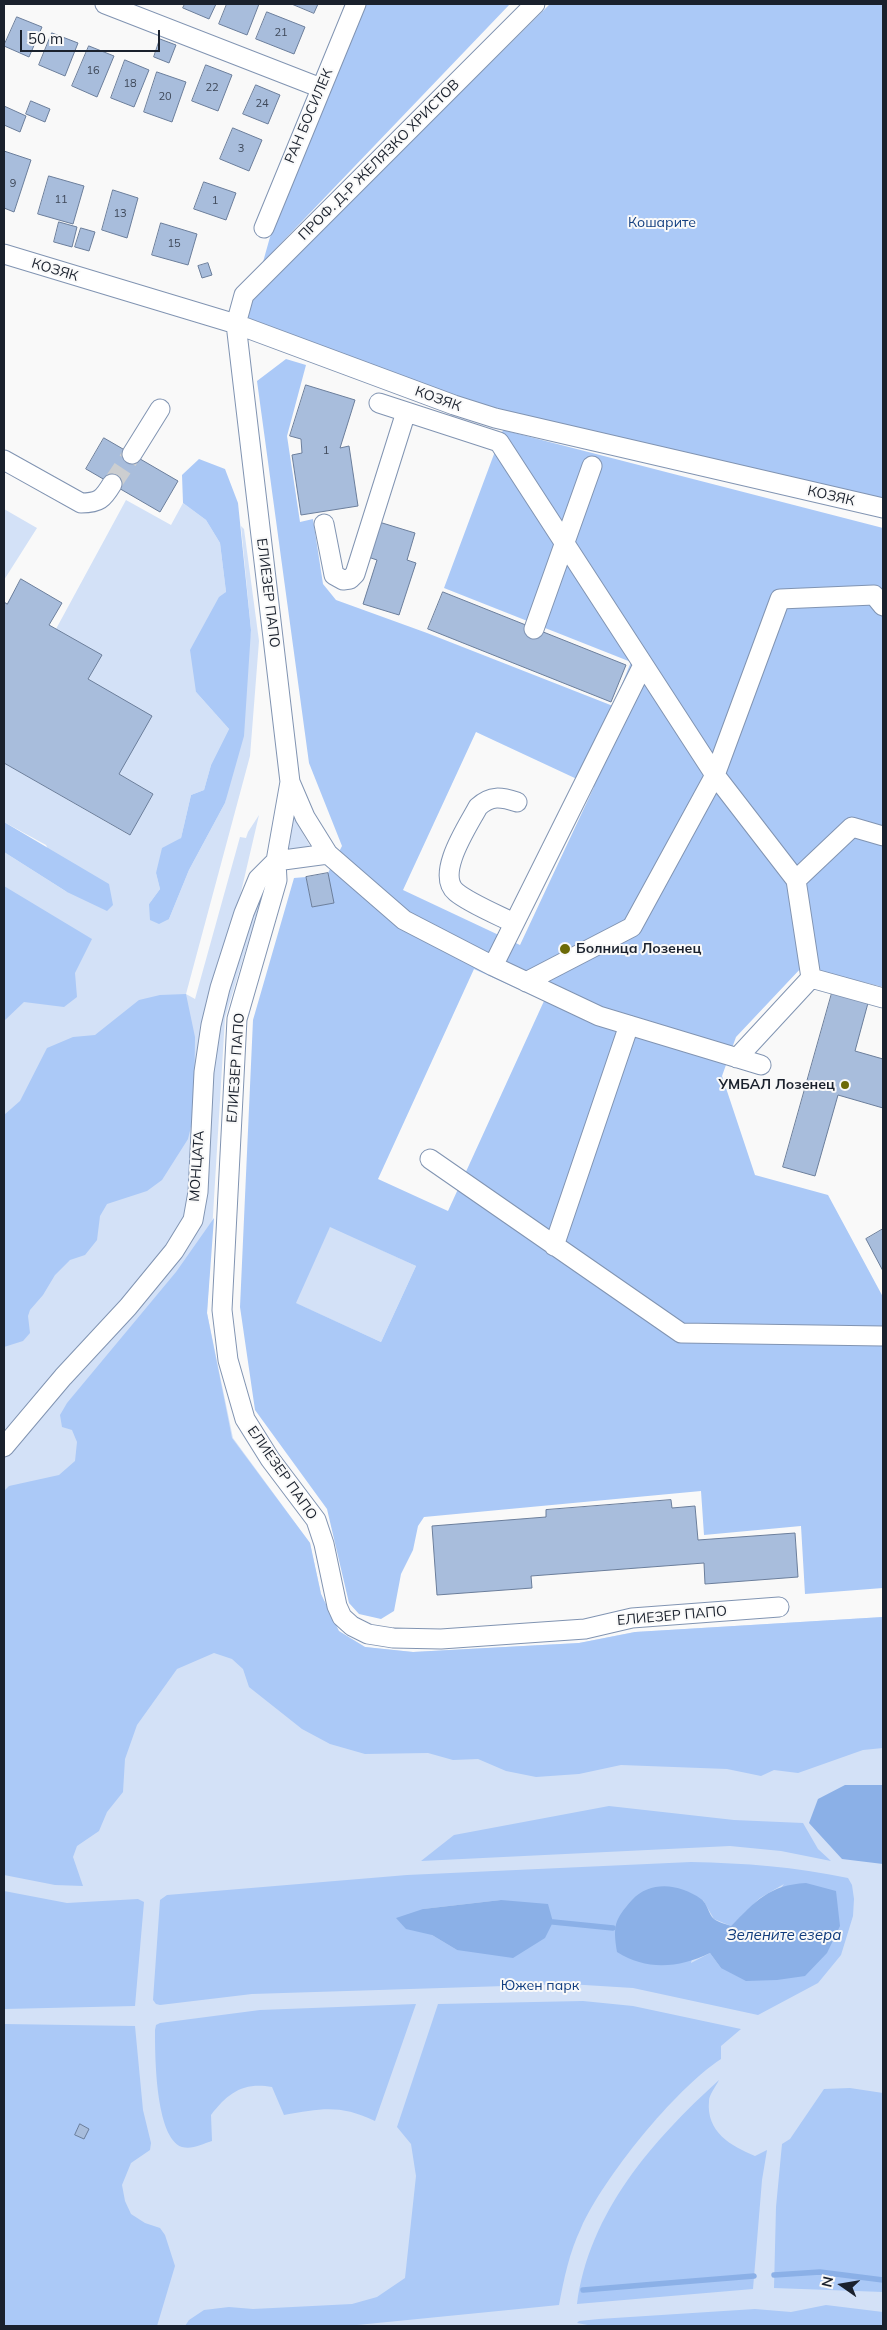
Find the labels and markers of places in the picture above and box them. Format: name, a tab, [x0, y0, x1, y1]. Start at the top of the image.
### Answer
place label: Болница Лозенец	[576, 941, 701, 957]
marker: Болница Лозенец	[558, 942, 572, 956]
place label: УМБАЛ Лозенец	[719, 1077, 835, 1093]
marker: УМБАЛ Лозенец	[839, 1079, 851, 1091]

